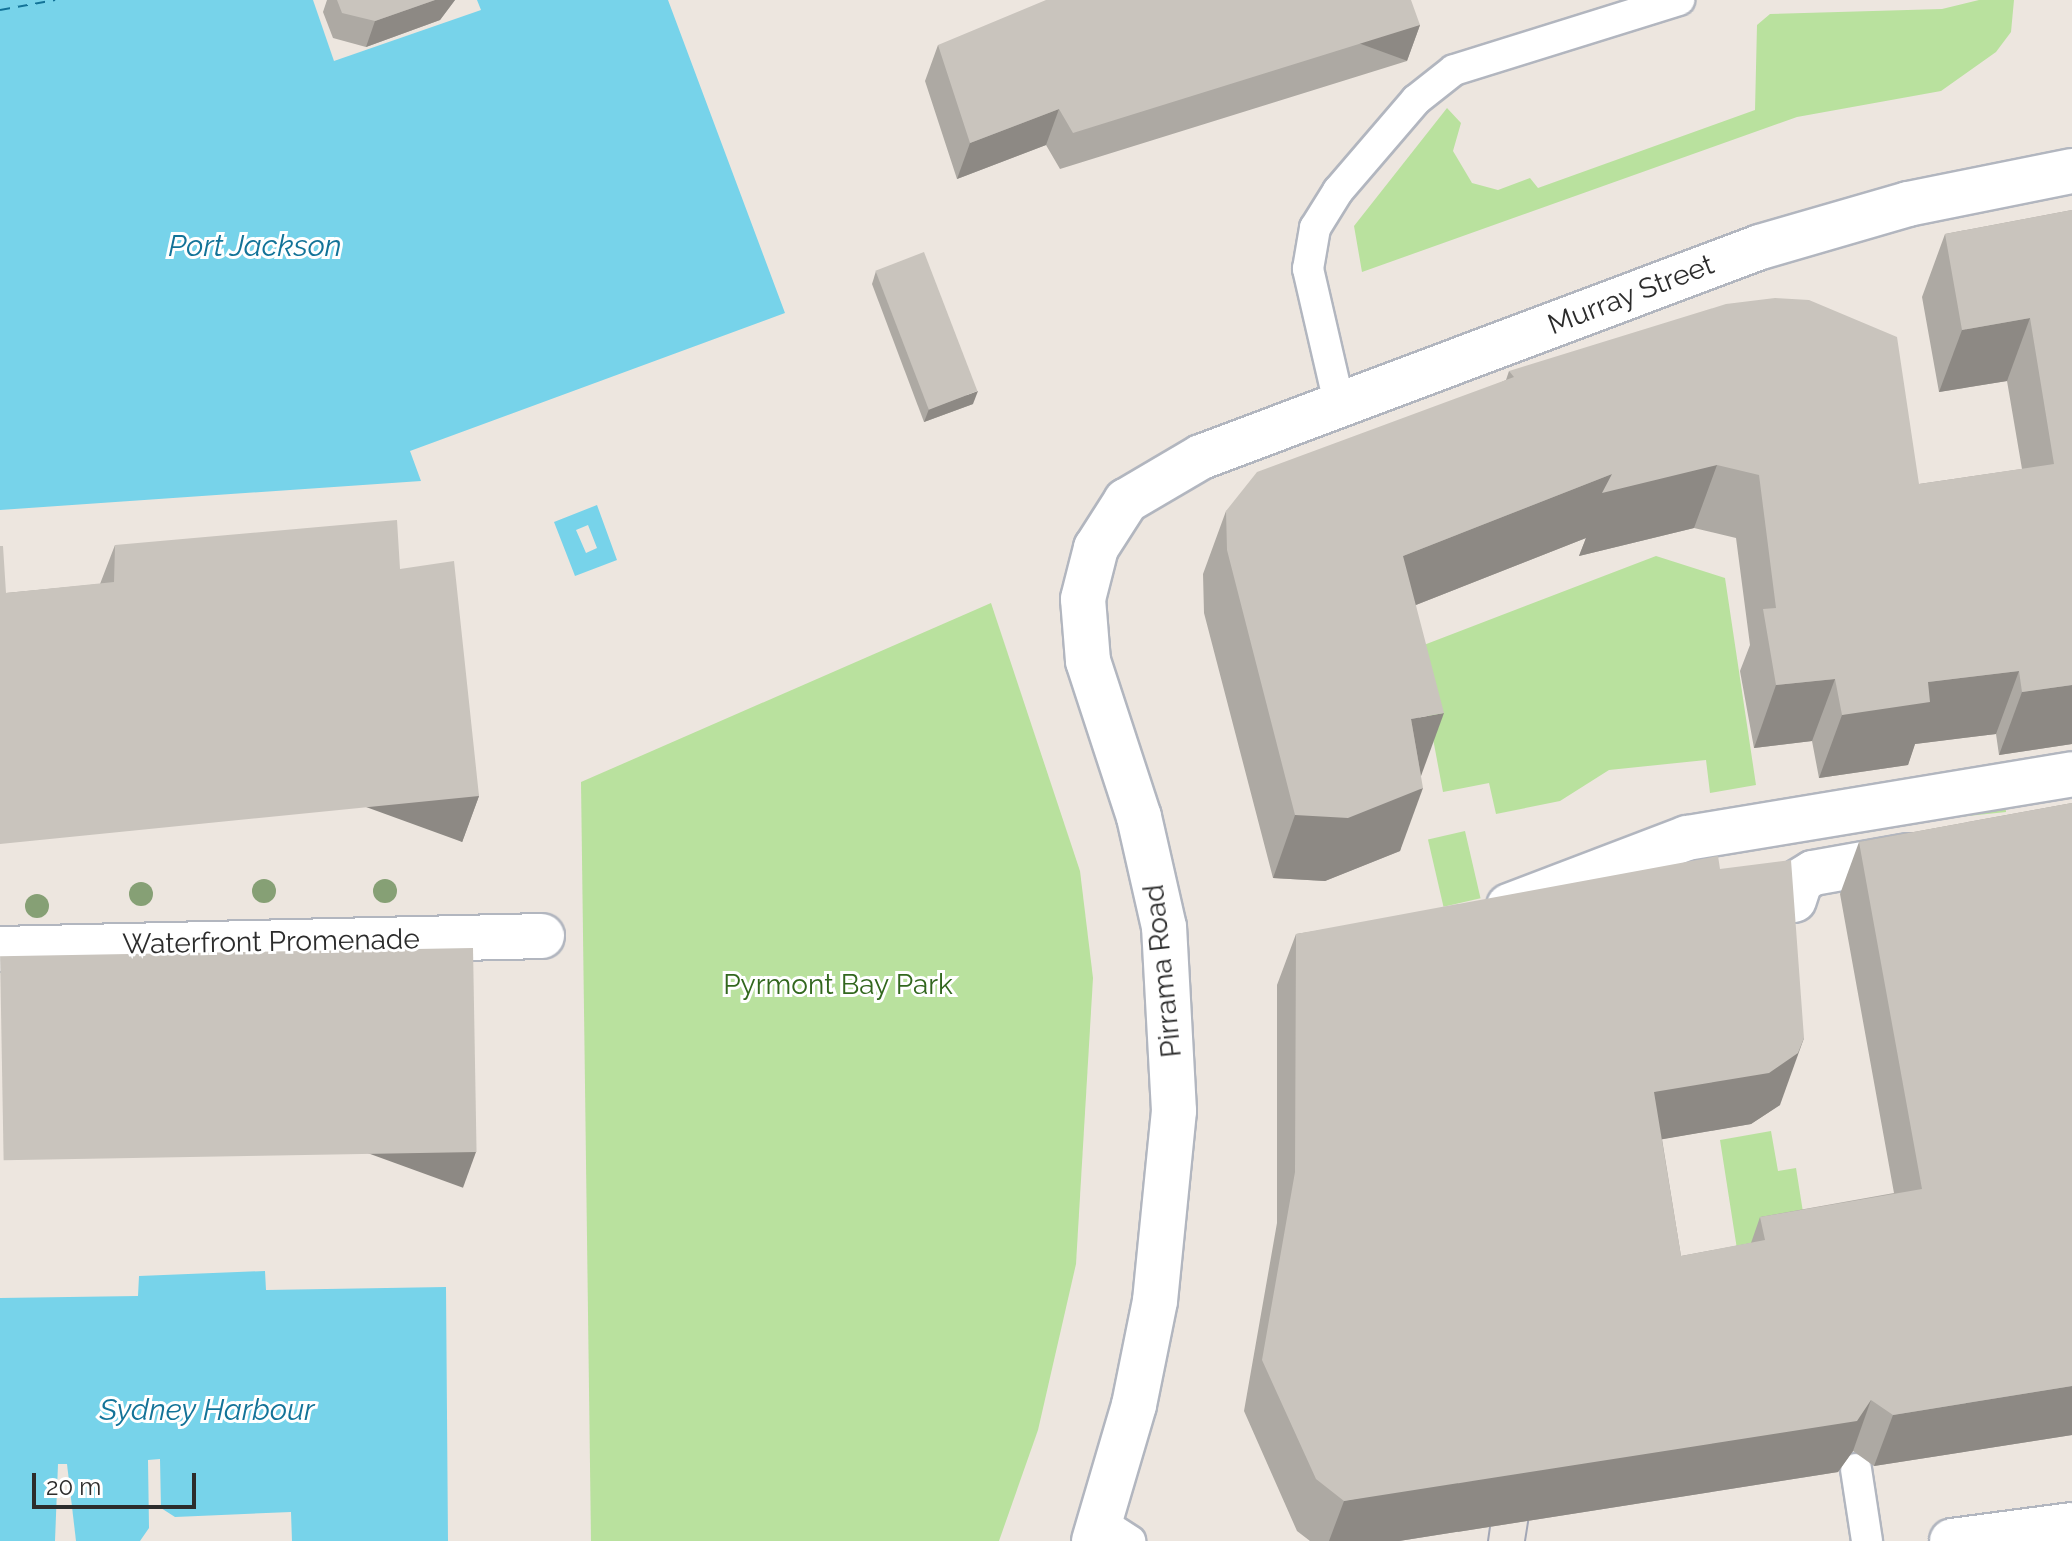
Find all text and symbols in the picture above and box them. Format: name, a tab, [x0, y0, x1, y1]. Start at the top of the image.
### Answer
water label: Port Jackson	[168, 228, 342, 264]
street label: Murray Street	[1543, 248, 1719, 342]
street label: Pirrama Road	[1137, 883, 1189, 1059]
street label: Waterfront Promenade	[122, 923, 420, 961]
park label: Pyrmont Bay Park	[723, 968, 953, 1002]
water label: Sydney Harbour	[99, 1392, 315, 1428]
scale bar	[36, 1457, 200, 1507]
text: 20 m	[46, 1472, 101, 1501]

